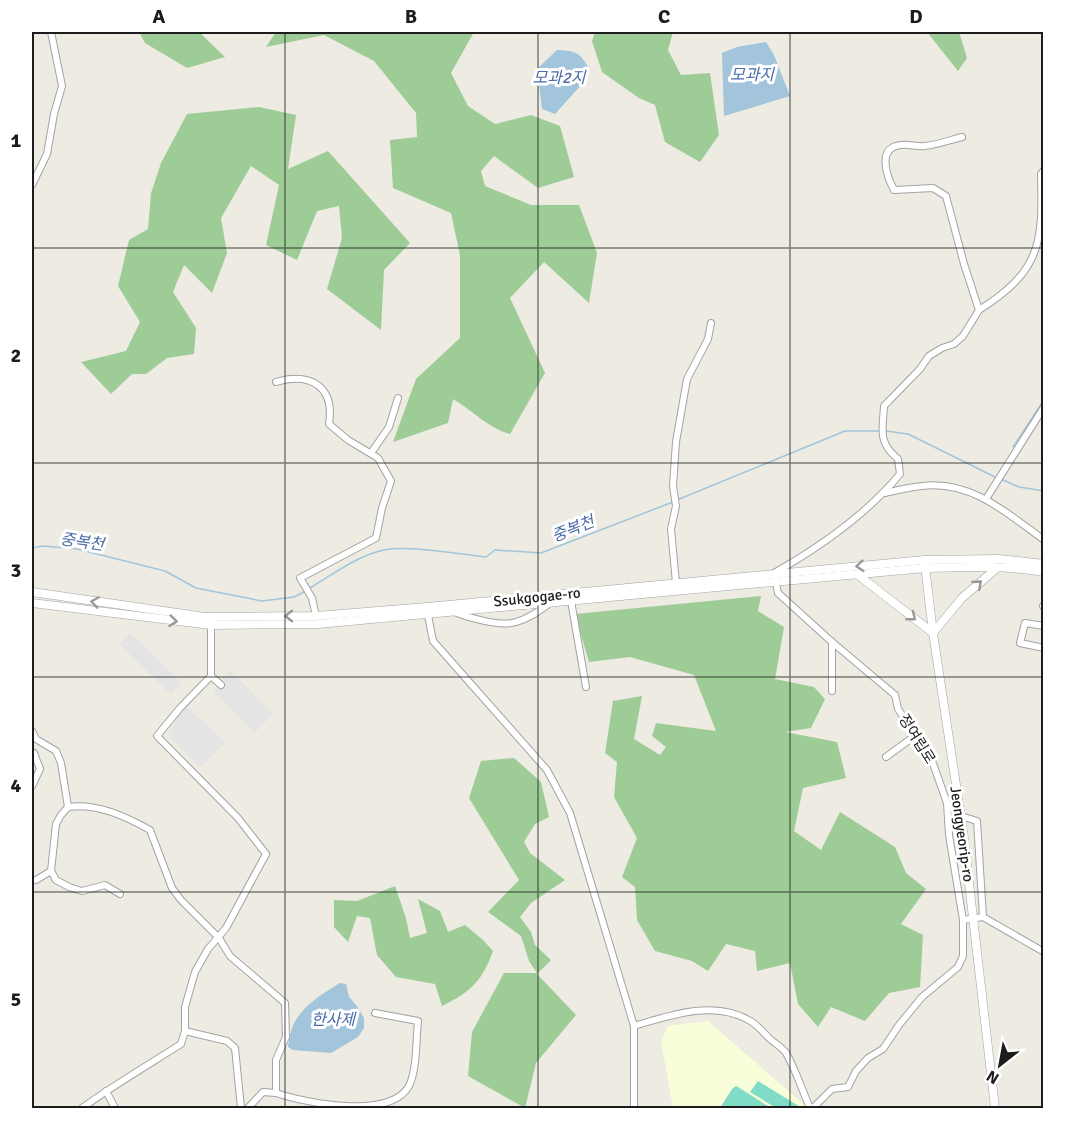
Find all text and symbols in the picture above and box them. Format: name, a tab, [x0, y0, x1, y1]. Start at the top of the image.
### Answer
text: A	[153, 4, 166, 29]
text: B	[405, 4, 417, 29]
text: C	[658, 4, 670, 29]
text: D	[909, 4, 923, 29]
water label: 모과지	[730, 65, 775, 85]
water label: 모과2지	[533, 68, 587, 88]
text: 1	[11, 128, 22, 153]
text: 2	[11, 343, 21, 368]
water label: 중복천	[549, 511, 599, 547]
water label: 중복천	[59, 529, 108, 555]
text: 3	[11, 558, 21, 583]
one-way arrow	[855, 559, 864, 572]
one-way arrow	[971, 580, 982, 591]
street label: Ssukgogae-ro	[493, 583, 582, 611]
one-way arrow	[90, 596, 100, 608]
one-way arrow	[905, 609, 916, 620]
one-way arrow	[284, 610, 293, 622]
one-way arrow	[168, 614, 177, 627]
street label: 정여립로	[895, 711, 939, 767]
text: 4	[11, 773, 22, 798]
street label: Jeongyeorip-ro	[946, 785, 978, 883]
text: 5	[11, 987, 21, 1012]
water label: 한사제	[311, 1010, 357, 1030]
north arrow	[970, 1035, 1030, 1095]
text: N	[983, 1066, 1003, 1088]

